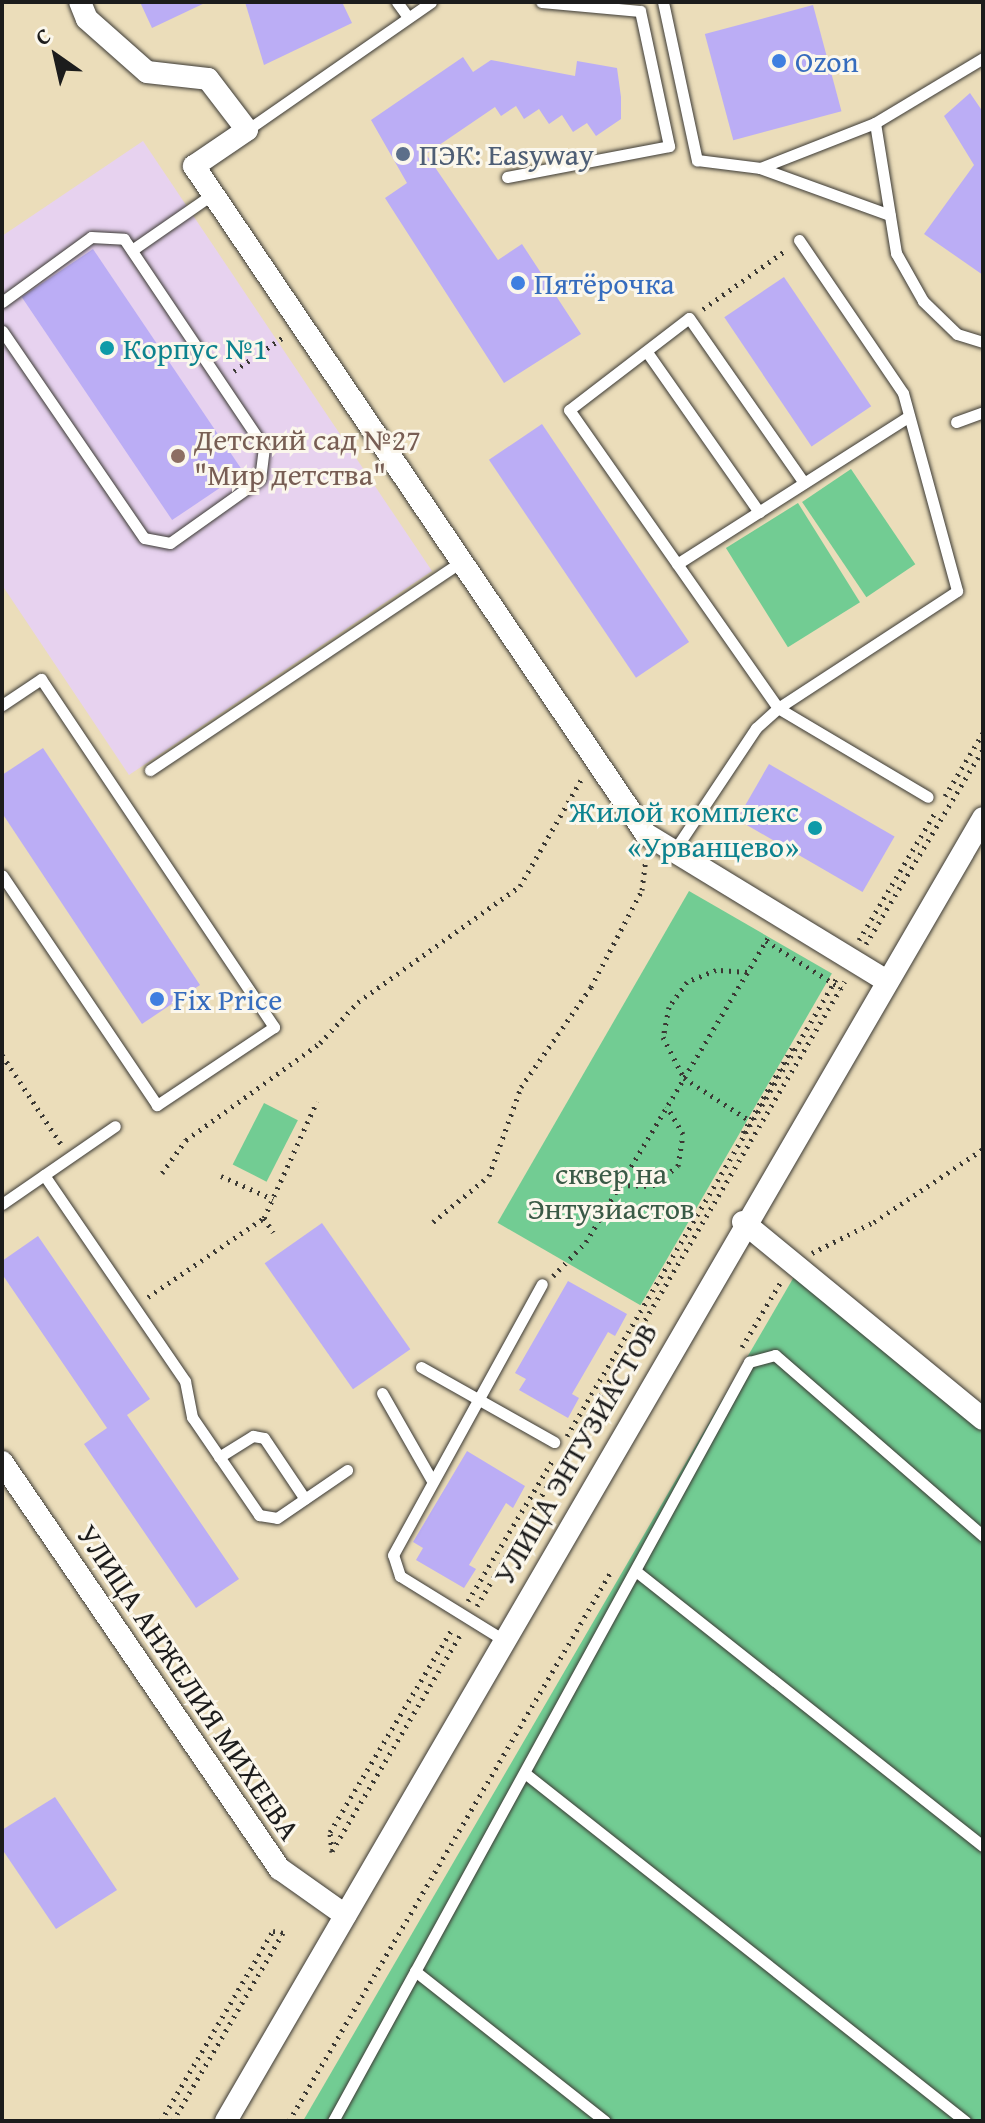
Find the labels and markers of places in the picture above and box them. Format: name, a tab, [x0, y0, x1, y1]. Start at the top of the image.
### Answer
place label: Ozon	[795, 43, 859, 79]
marker: Ozon	[770, 52, 788, 70]
place label: ПЭК: Easyway	[419, 136, 594, 172]
marker: ПЭК: Easyway	[394, 145, 412, 163]
place label: Пятёрочка	[534, 265, 675, 301]
marker: Пятёрочка	[509, 274, 527, 292]
place label: Корпус №1	[123, 330, 268, 366]
marker: Корпус №1	[98, 339, 116, 357]
place label: Детский сад №27 "Мир детства"	[194, 421, 421, 492]
marker: Детский сад №27 "Мир детства"	[169, 447, 187, 465]
place label: Жилой комплекс «Урванцево»	[569, 793, 799, 864]
marker: Жилой комплекс «Урванцево»	[806, 819, 824, 837]
place label: Fix Price	[173, 981, 282, 1017]
marker: Fix Price	[148, 990, 166, 1008]

